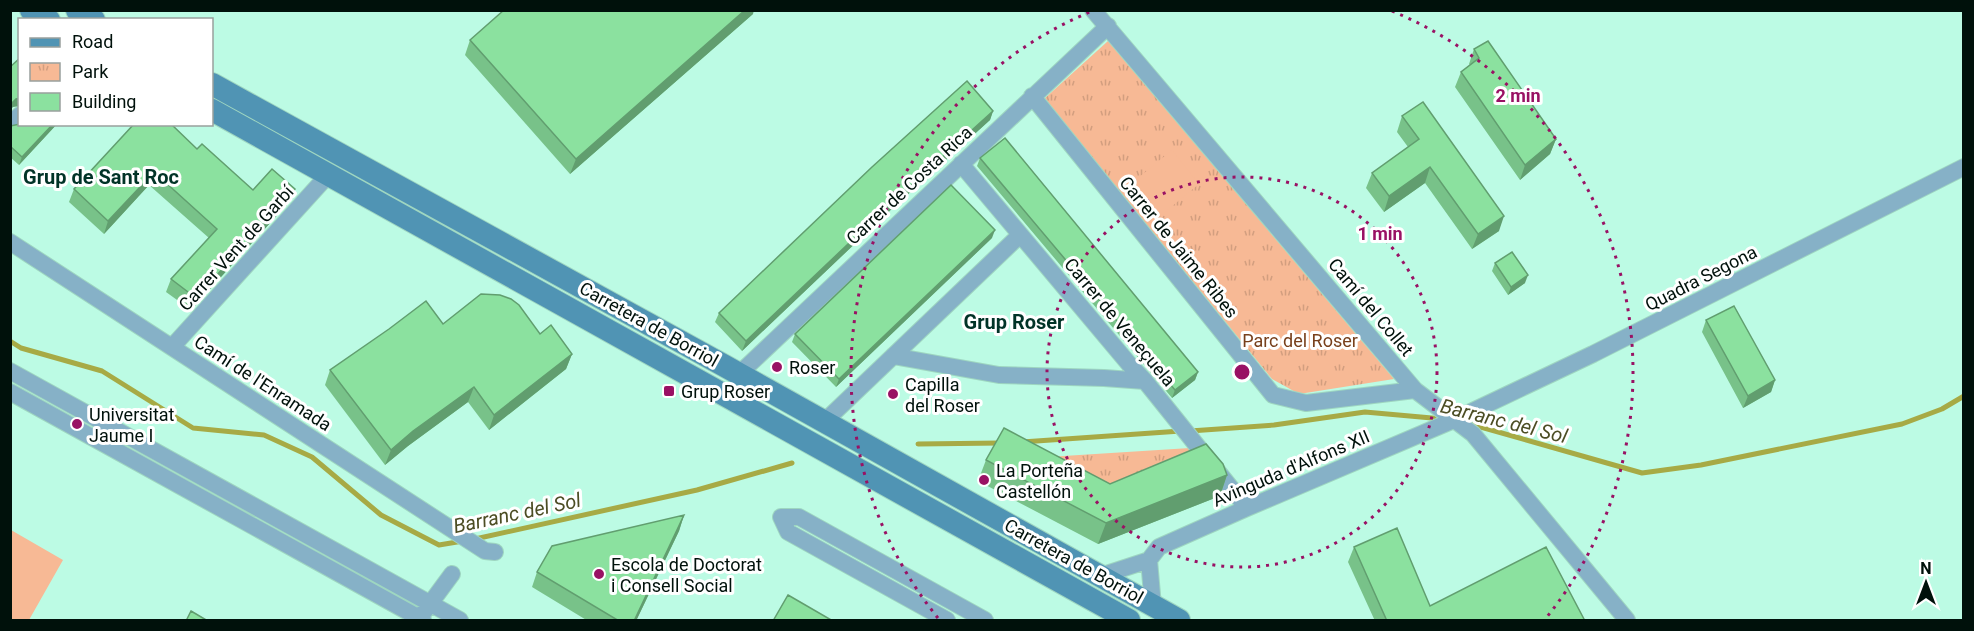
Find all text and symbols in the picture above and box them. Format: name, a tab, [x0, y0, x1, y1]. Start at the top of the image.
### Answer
legend	[18, 18, 213, 126]
text: Road	[72, 31, 113, 52]
text: Park	[72, 61, 109, 82]
text: 2 min	[1495, 85, 1541, 106]
text: Building	[72, 91, 136, 112]
street label: Carrer de Costa Rica	[842, 121, 976, 249]
district label: Grup de Sant Roc	[23, 165, 179, 189]
street label: Carrer de Jaime Ribes	[1115, 172, 1243, 322]
street label: Carrer Vent de Garbí	[174, 181, 298, 315]
text: 1 min	[1357, 223, 1403, 244]
street label: Quadra Segona	[1642, 241, 1760, 315]
street label: Carrer de Veneçuela	[1060, 254, 1180, 390]
street label: Camí del Collet	[1324, 254, 1418, 360]
street label: Carretera de Borriol	[576, 277, 722, 371]
district label: Grup Roser	[964, 310, 1065, 334]
park label: Parc del Roser	[1242, 330, 1358, 351]
street label: Camí de l'Enramada	[191, 331, 335, 435]
place label: Roser	[789, 357, 835, 378]
marker: Roser	[770, 360, 784, 374]
centre of rings	[1232, 362, 1252, 382]
place label: Capilla del Roser	[905, 374, 980, 416]
place label: Grup Roser	[681, 381, 770, 402]
marker: Grup Roser	[662, 384, 676, 398]
marker: Capilla del Roser	[886, 387, 900, 401]
water label: Barranc del Sol	[1438, 394, 1570, 448]
place label: Universitat Jaume I	[89, 404, 175, 446]
marker: Universitat Jaume I	[70, 417, 84, 431]
street label: Avinguda d'Alfons XII	[1209, 425, 1373, 511]
place label: La Porteña Castellón	[996, 460, 1083, 502]
marker: La Porteña Castellón	[977, 473, 991, 487]
water label: Barranc del Sol	[451, 488, 583, 538]
street label: Carretera de Borriol	[1001, 514, 1147, 608]
north arrow	[1896, 553, 1956, 613]
place label: Escola de Doctorat i Consell Social	[611, 554, 762, 596]
text: N	[1920, 559, 1932, 578]
marker: Escola de Doctorat i Consell Social	[592, 567, 606, 581]

